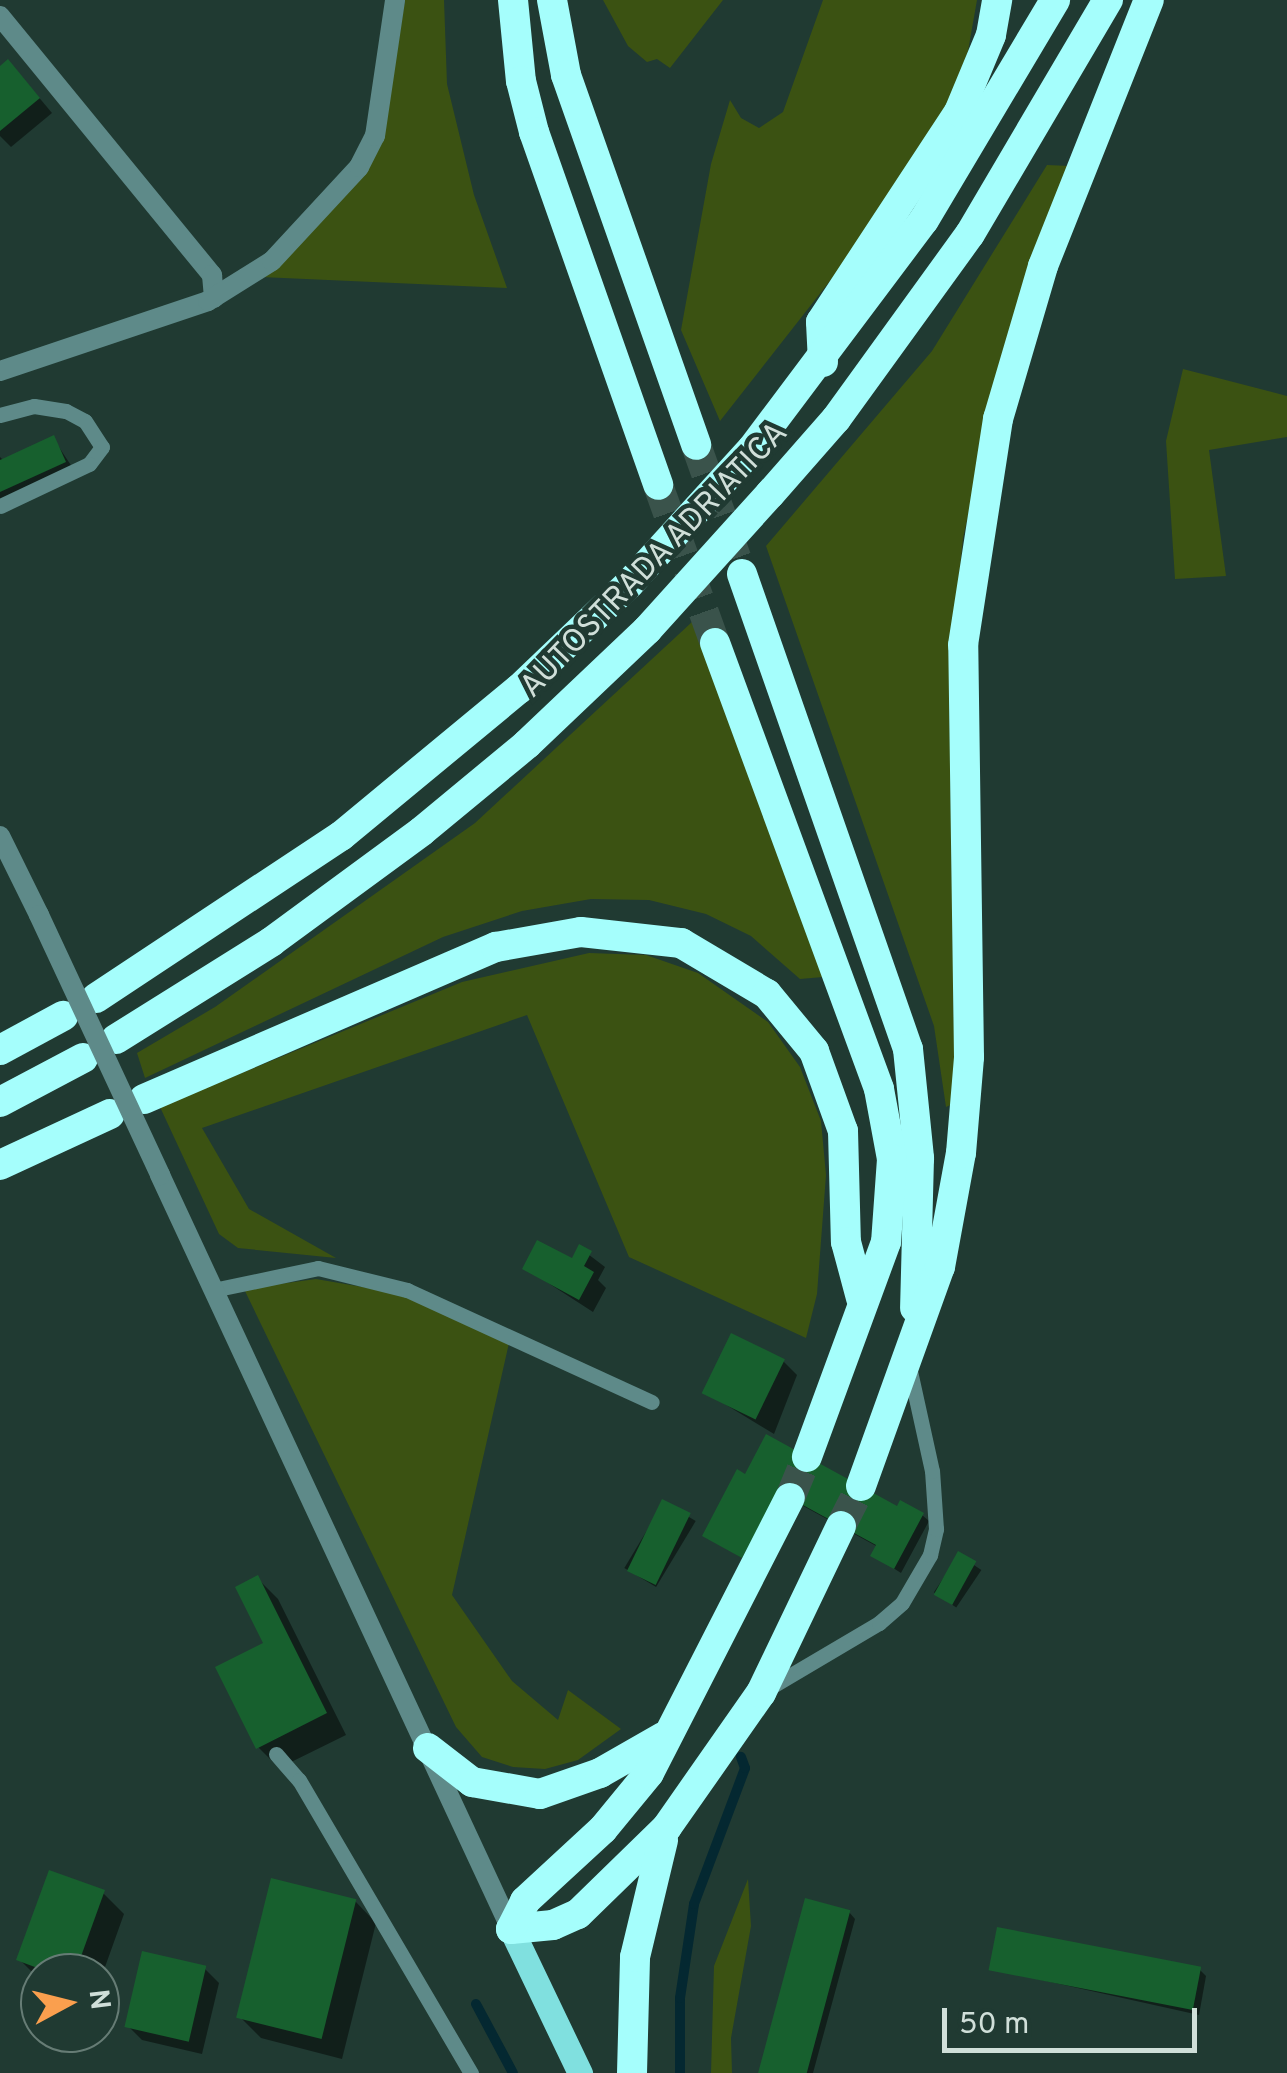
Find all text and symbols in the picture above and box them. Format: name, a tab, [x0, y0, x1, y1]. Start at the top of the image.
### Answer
street label: AUTOSTRADA ADRIATICA	[512, 414, 798, 708]
north arrow	[20, 1953, 120, 2053]
text: N	[79, 1987, 117, 2012]
scale bar	[947, 1988, 1202, 2050]
text: 50 m	[959, 2007, 1029, 2044]

